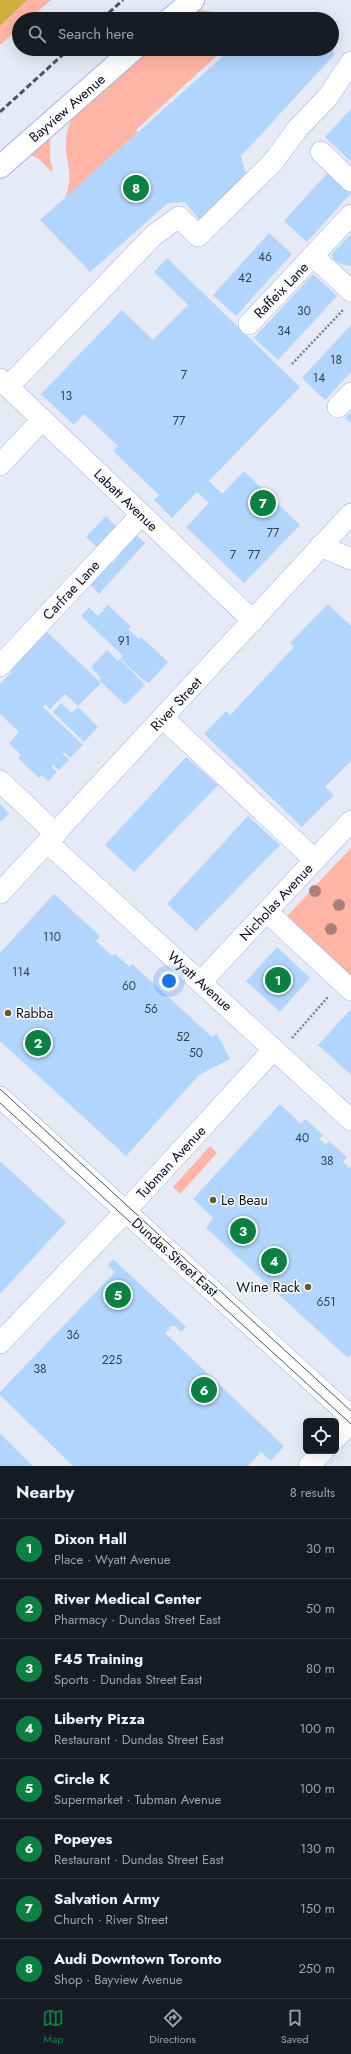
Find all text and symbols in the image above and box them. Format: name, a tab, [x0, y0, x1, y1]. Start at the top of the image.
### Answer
search box	[12, 12, 339, 56]
icon: search	[26, 23, 48, 45]
text: Search here	[58, 23, 134, 45]
street label: Bayview Avenue	[25, 69, 109, 147]
pin: 8	[123, 173, 149, 203]
house number: 46	[258, 248, 272, 266]
street label: Raffeix Lane	[249, 257, 313, 323]
house number: 42	[238, 269, 252, 287]
house number: 30	[297, 302, 311, 320]
house number: 34	[277, 322, 291, 340]
house number: 18	[330, 351, 342, 369]
house number: 7	[181, 366, 188, 384]
house number: 14	[313, 369, 325, 387]
house number: 13	[60, 387, 72, 405]
house number: 77	[173, 412, 186, 430]
street label: Labatt Avenue	[89, 464, 163, 536]
pin: 7	[250, 488, 276, 518]
house number: 77	[267, 524, 280, 542]
house number: 7	[230, 546, 237, 564]
house number: 77	[248, 546, 261, 564]
street label: Carfrae Lane	[38, 556, 104, 624]
house number: 91	[118, 632, 130, 650]
street label: River Street	[146, 672, 207, 735]
street label: Nicholas Avenue	[235, 859, 317, 945]
house number: 110	[43, 928, 61, 946]
street label: Wyatt Avenue	[163, 946, 237, 1016]
house number: 114	[12, 963, 30, 981]
pin: 1	[265, 965, 291, 995]
your location	[159, 971, 179, 991]
house number: 60	[122, 977, 136, 995]
house number: 56	[144, 1000, 158, 1018]
place label: Rabba	[16, 1003, 53, 1023]
marker: Rabba	[3, 1008, 13, 1018]
pin: 2	[25, 1028, 51, 1058]
house number: 52	[176, 1028, 190, 1046]
house number: 50	[189, 1044, 203, 1062]
street label: Tubman Avenue	[132, 1121, 210, 1203]
house number: 40	[295, 1129, 309, 1147]
house number: 38	[320, 1152, 334, 1170]
place label: Le Beau	[221, 1190, 268, 1210]
marker: Le Beau	[208, 1195, 218, 1205]
street label: Dundas Street East	[127, 1213, 223, 1302]
pin: 3	[230, 1216, 256, 1246]
pin: 4	[261, 1246, 287, 1276]
place label: Wine Rack	[236, 1277, 301, 1297]
pin: 5	[105, 1280, 131, 1310]
marker: Wine Rack	[303, 1282, 313, 1292]
house number: 651	[316, 1293, 336, 1311]
house number: 36	[66, 1326, 80, 1344]
house number: 225	[102, 1351, 122, 1369]
house number: 38	[33, 1360, 47, 1378]
pin: 6	[191, 1375, 217, 1405]
map controls	[303, 1418, 339, 1454]
button: locate	[303, 1418, 339, 1454]
text: Nearby	[16, 1480, 74, 1504]
text: 8 results	[290, 1483, 335, 1502]
text: Dixon Hall	[54, 1528, 127, 1550]
text: 1	[26, 1539, 32, 1558]
text: 30 m	[306, 1539, 335, 1558]
text: Place · Wyatt Avenue	[54, 1550, 170, 1569]
text: River Medical Center	[54, 1588, 201, 1610]
text: 2	[25, 1599, 33, 1618]
text: 50 m	[306, 1599, 335, 1618]
text: Pharmacy · Dundas Street East	[54, 1610, 221, 1629]
text: F45 Training	[54, 1648, 143, 1670]
text: 3	[25, 1659, 33, 1678]
text: 80 m	[306, 1659, 335, 1678]
text: Sports · Dundas Street East	[54, 1670, 202, 1689]
text: Liberty Pizza	[54, 1708, 145, 1730]
text: 4	[24, 1719, 34, 1738]
text: 100 m	[300, 1719, 335, 1738]
text: Restaurant · Dundas Street East	[54, 1730, 224, 1749]
text: Circle K	[54, 1768, 110, 1790]
text: 5	[25, 1779, 33, 1798]
text: 100 m	[300, 1779, 335, 1798]
text: Supermarket · Tubman Avenue	[54, 1790, 221, 1809]
text: Popeyes	[54, 1828, 112, 1850]
text: 6	[25, 1839, 33, 1858]
text: 130 m	[300, 1839, 335, 1858]
text: Restaurant · Dundas Street East	[54, 1850, 224, 1869]
text: Salvation Army	[54, 1888, 160, 1910]
text: 7	[25, 1899, 33, 1918]
text: 150 m	[300, 1899, 335, 1918]
text: Church · River Street	[54, 1910, 168, 1929]
text: Audi Downtown Toronto	[54, 1948, 222, 1970]
text: 8	[25, 1959, 33, 1978]
text: 250 m	[298, 1959, 335, 1978]
text: Shop · Bayview Avenue	[54, 1970, 183, 1989]
tab: Map	[42, 2007, 64, 2047]
tab: Directions	[149, 2007, 196, 2047]
tab: Saved	[281, 2007, 309, 2047]

